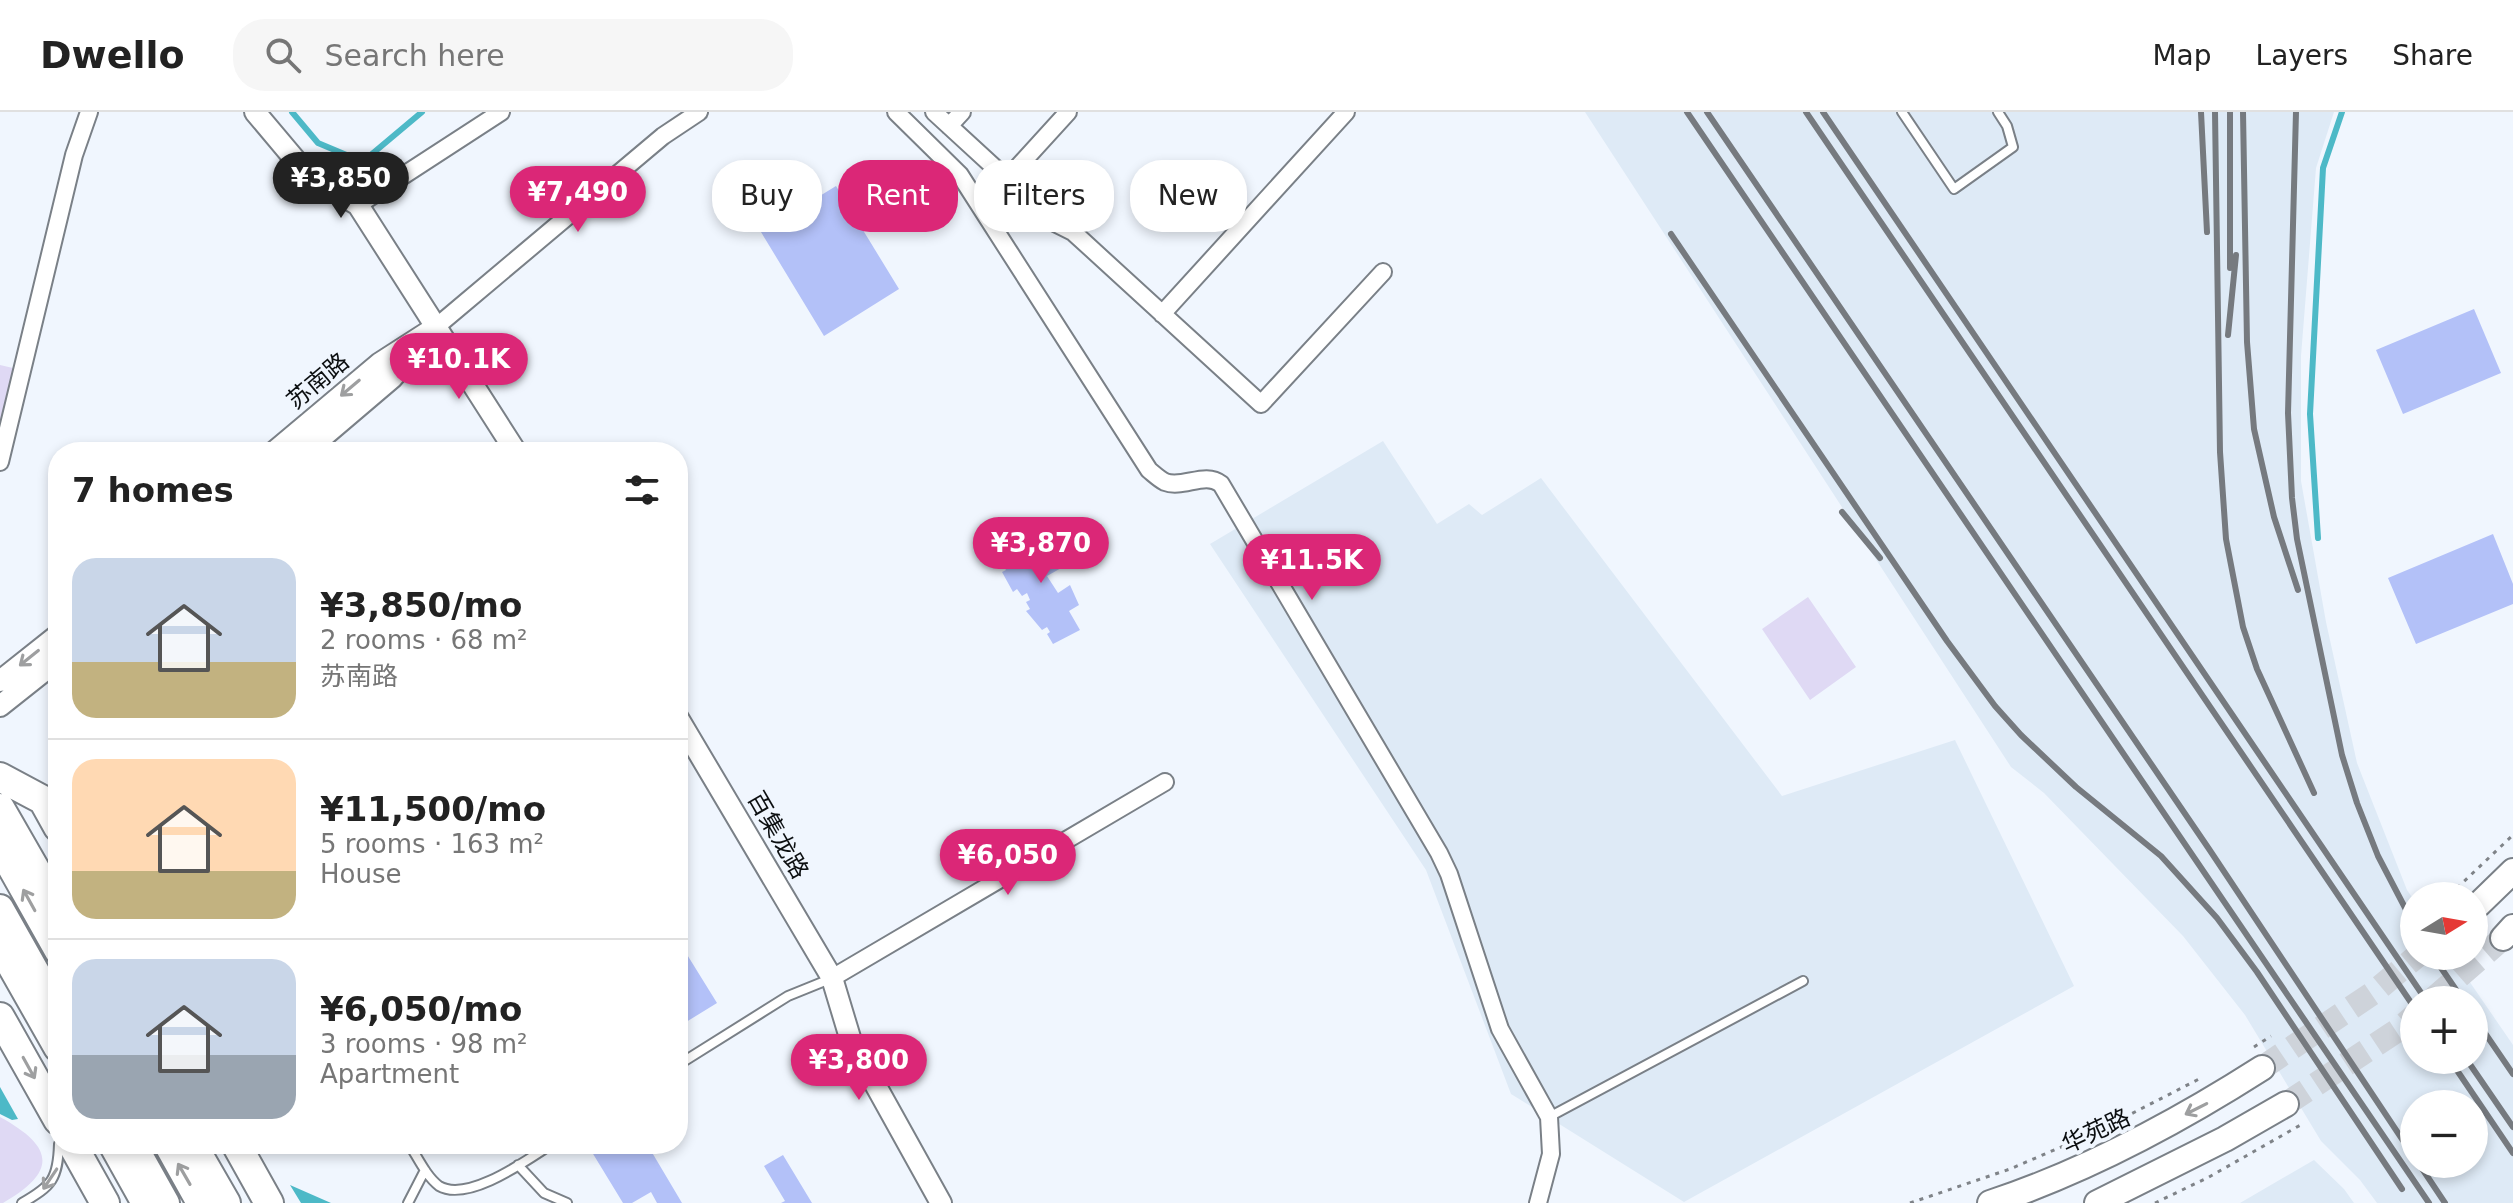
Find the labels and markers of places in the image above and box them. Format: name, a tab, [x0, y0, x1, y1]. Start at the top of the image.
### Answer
pin: ¥3,850	[276, 152, 406, 220]
pin: ¥7,490	[513, 166, 643, 234]
pin: ¥10.1K	[394, 333, 524, 401]
pin: ¥3,870	[976, 517, 1106, 585]
pin: ¥11.5K	[1247, 534, 1377, 602]
pin: ¥6,050	[943, 829, 1073, 897]
pin: ¥3,800	[794, 1034, 924, 1102]

